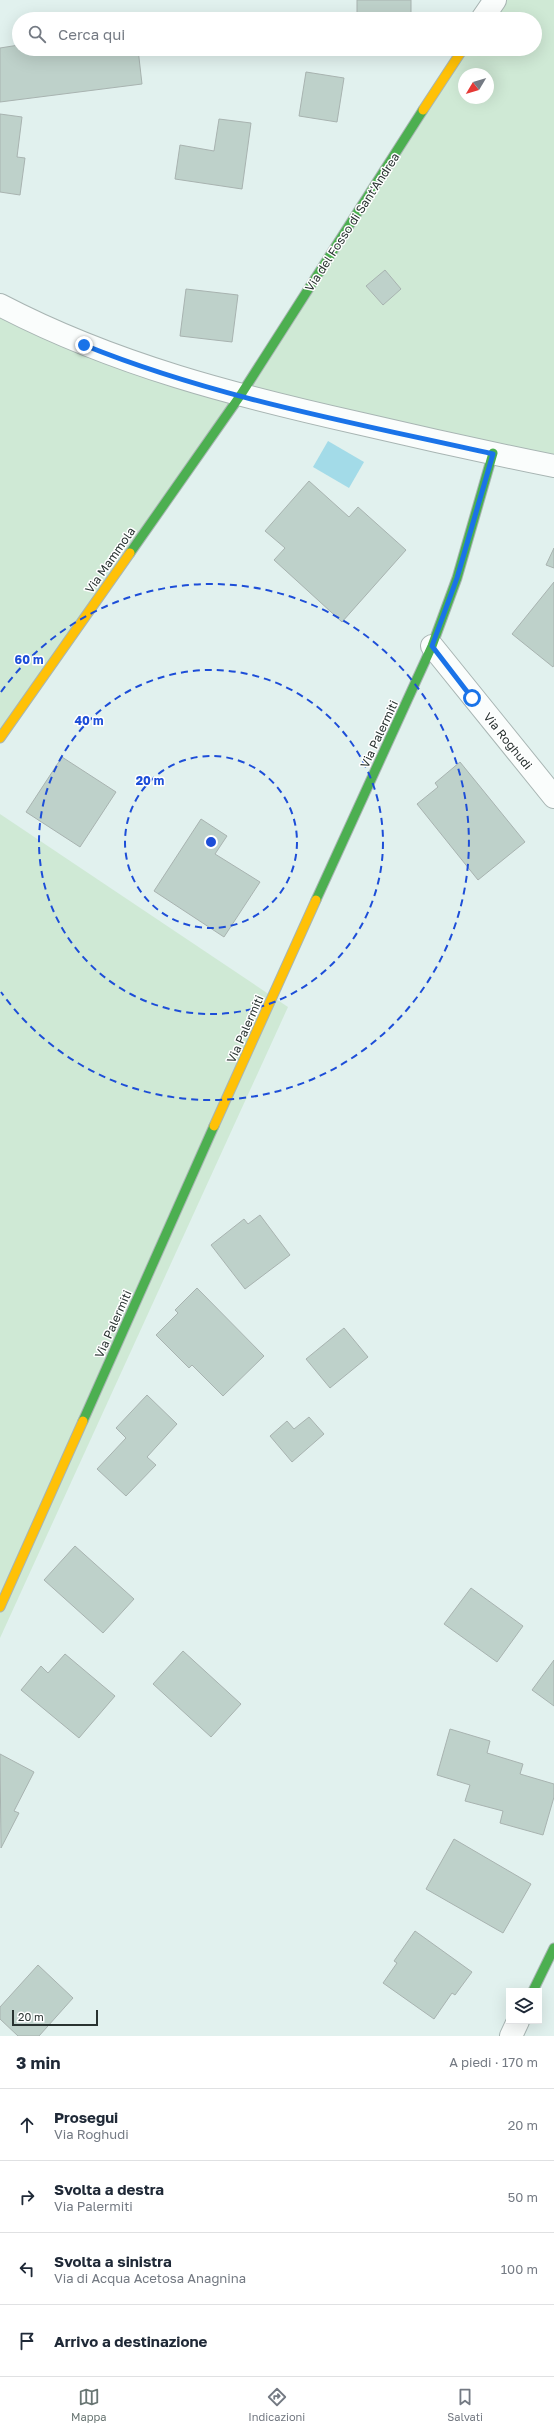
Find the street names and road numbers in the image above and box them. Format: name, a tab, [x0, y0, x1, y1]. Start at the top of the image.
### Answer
street label: Via del Fosso di Sant'Andrea	[301, 150, 403, 294]
street label: Via Mammola	[82, 524, 138, 596]
street label: Via Palermiti	[357, 698, 401, 770]
street label: Via Roghudi	[480, 710, 536, 772]
street label: Via Palermiti	[223, 993, 267, 1065]
street label: Via Palermiti	[91, 1288, 135, 1360]

